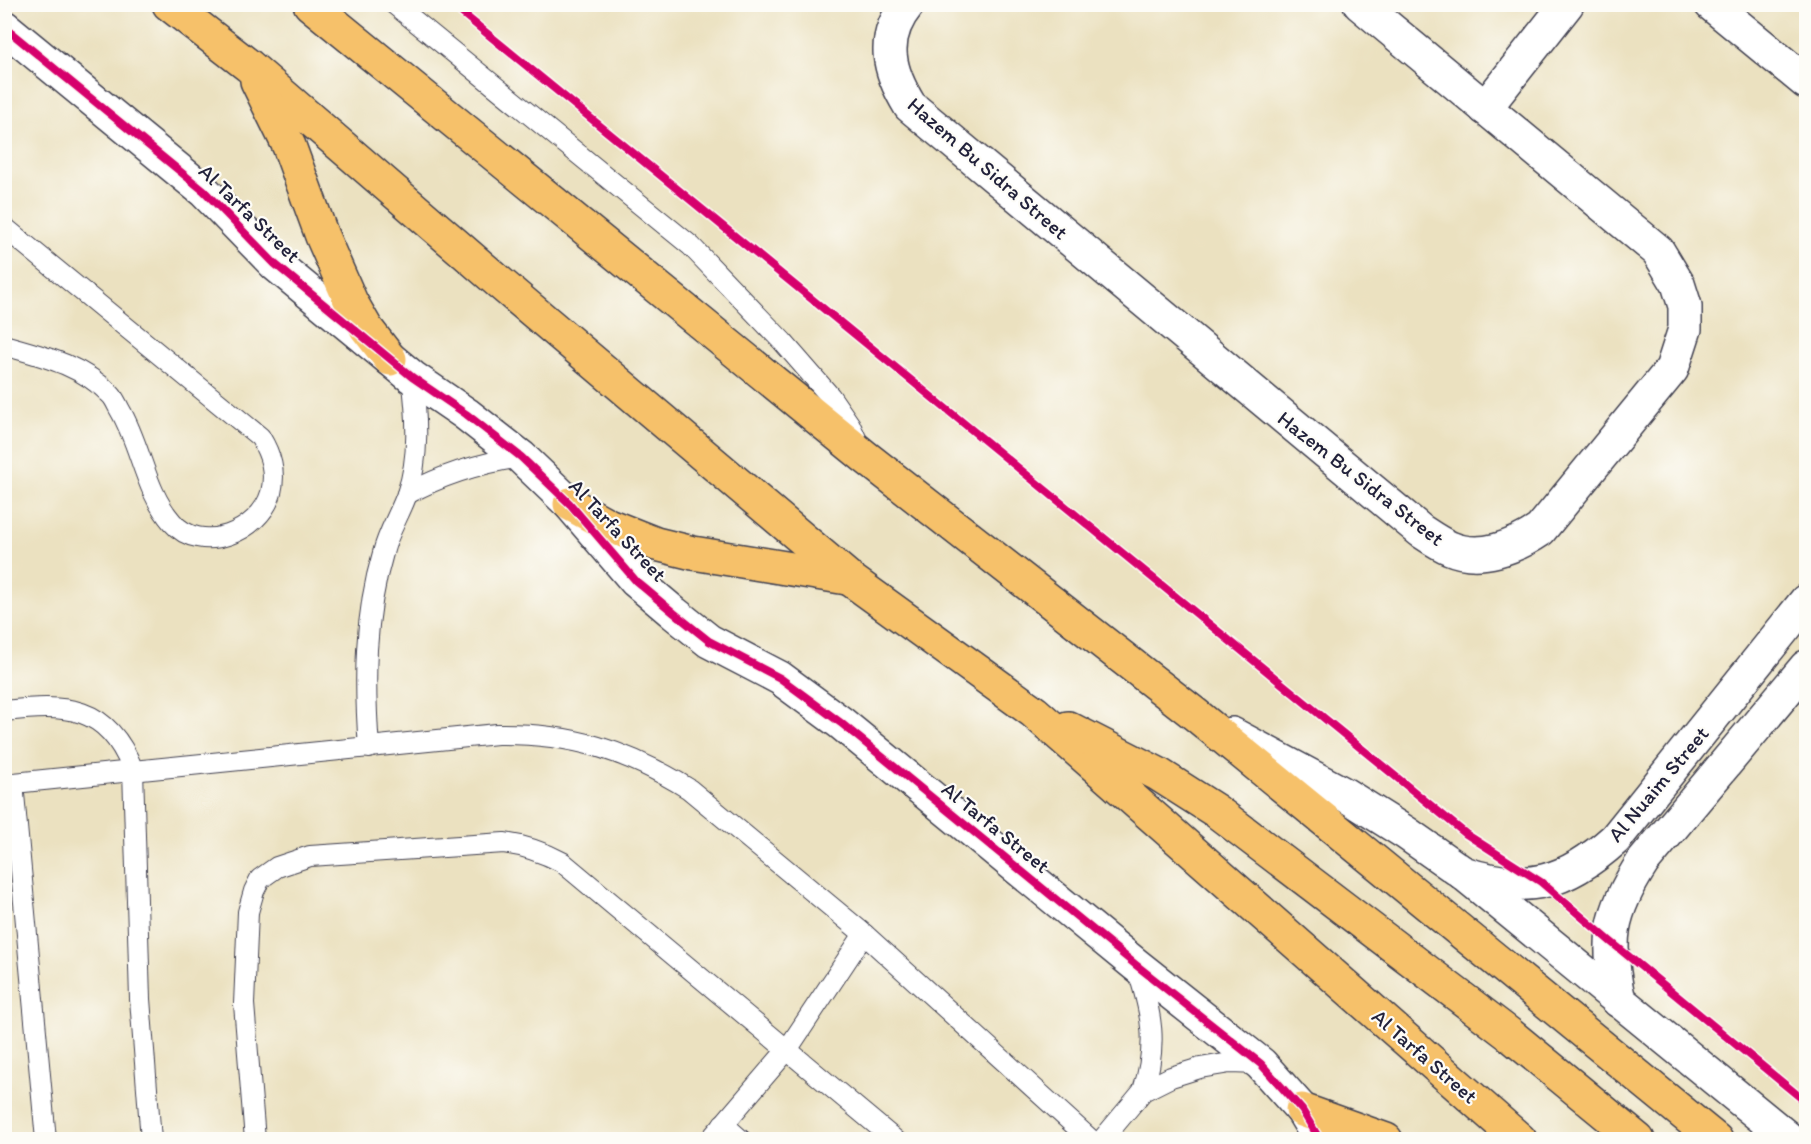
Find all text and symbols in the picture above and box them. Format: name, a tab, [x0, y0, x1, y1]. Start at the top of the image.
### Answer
street label: Hazem Bu Sidra Street	[903, 92, 1073, 245]
street label: Al Tarfa Street	[194, 158, 306, 268]
street label: Hazem Bu Sidra Street	[1273, 405, 1449, 551]
street label: Al Tarfa Street	[564, 473, 672, 587]
street label: Al Nuaim Street	[1602, 721, 1714, 847]
street label: Al Tarfa Street	[937, 776, 1055, 878]
street label: Al Tarfa Street	[1367, 1003, 1483, 1109]

